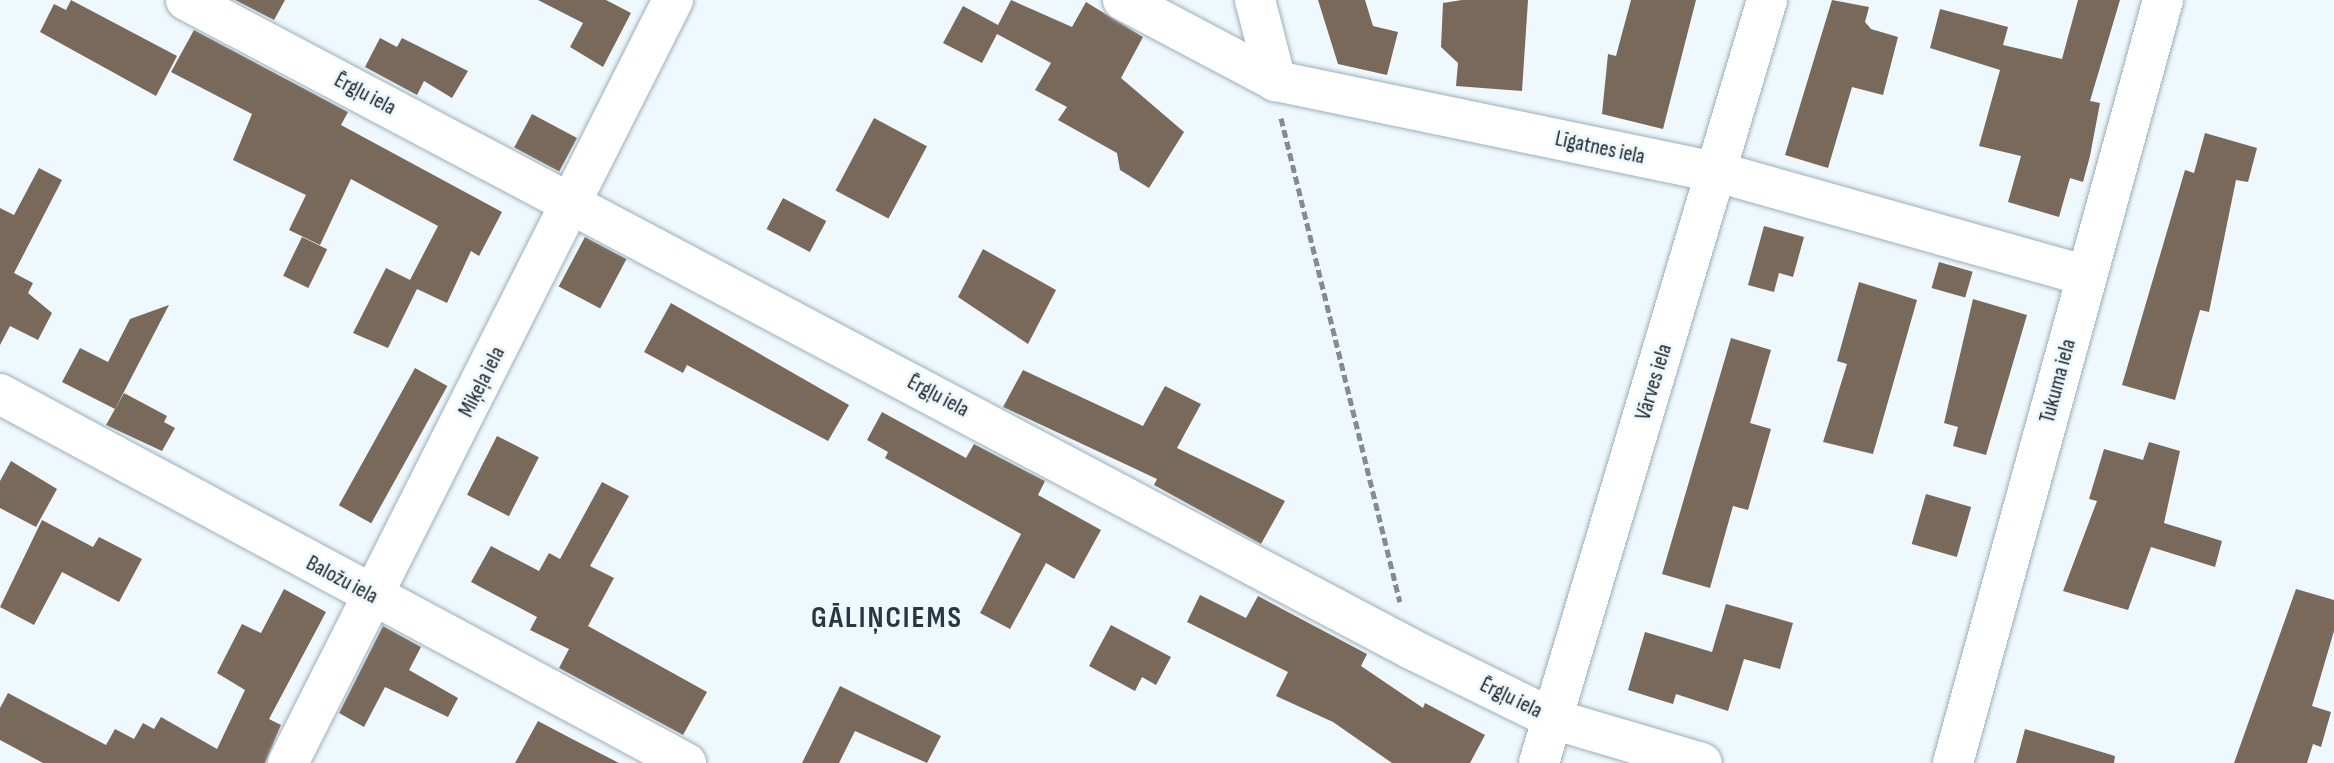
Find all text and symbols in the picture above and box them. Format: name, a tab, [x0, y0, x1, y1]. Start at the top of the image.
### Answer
street label: Ērgļu iela	[330, 67, 400, 121]
street label: Līgatnes iela	[1553, 126, 1647, 170]
street label: Tukuma iela	[2034, 336, 2082, 426]
street label: Vārves iela	[1630, 341, 1678, 423]
street label: Miķeļa iela	[453, 342, 511, 422]
street label: Ērgļu iela	[903, 369, 973, 423]
street label: Baložu iela	[302, 550, 382, 610]
district label: GĀLIŅCIEMS	[811, 600, 963, 636]
street label: Ērgļu iela	[1476, 672, 1546, 724]

